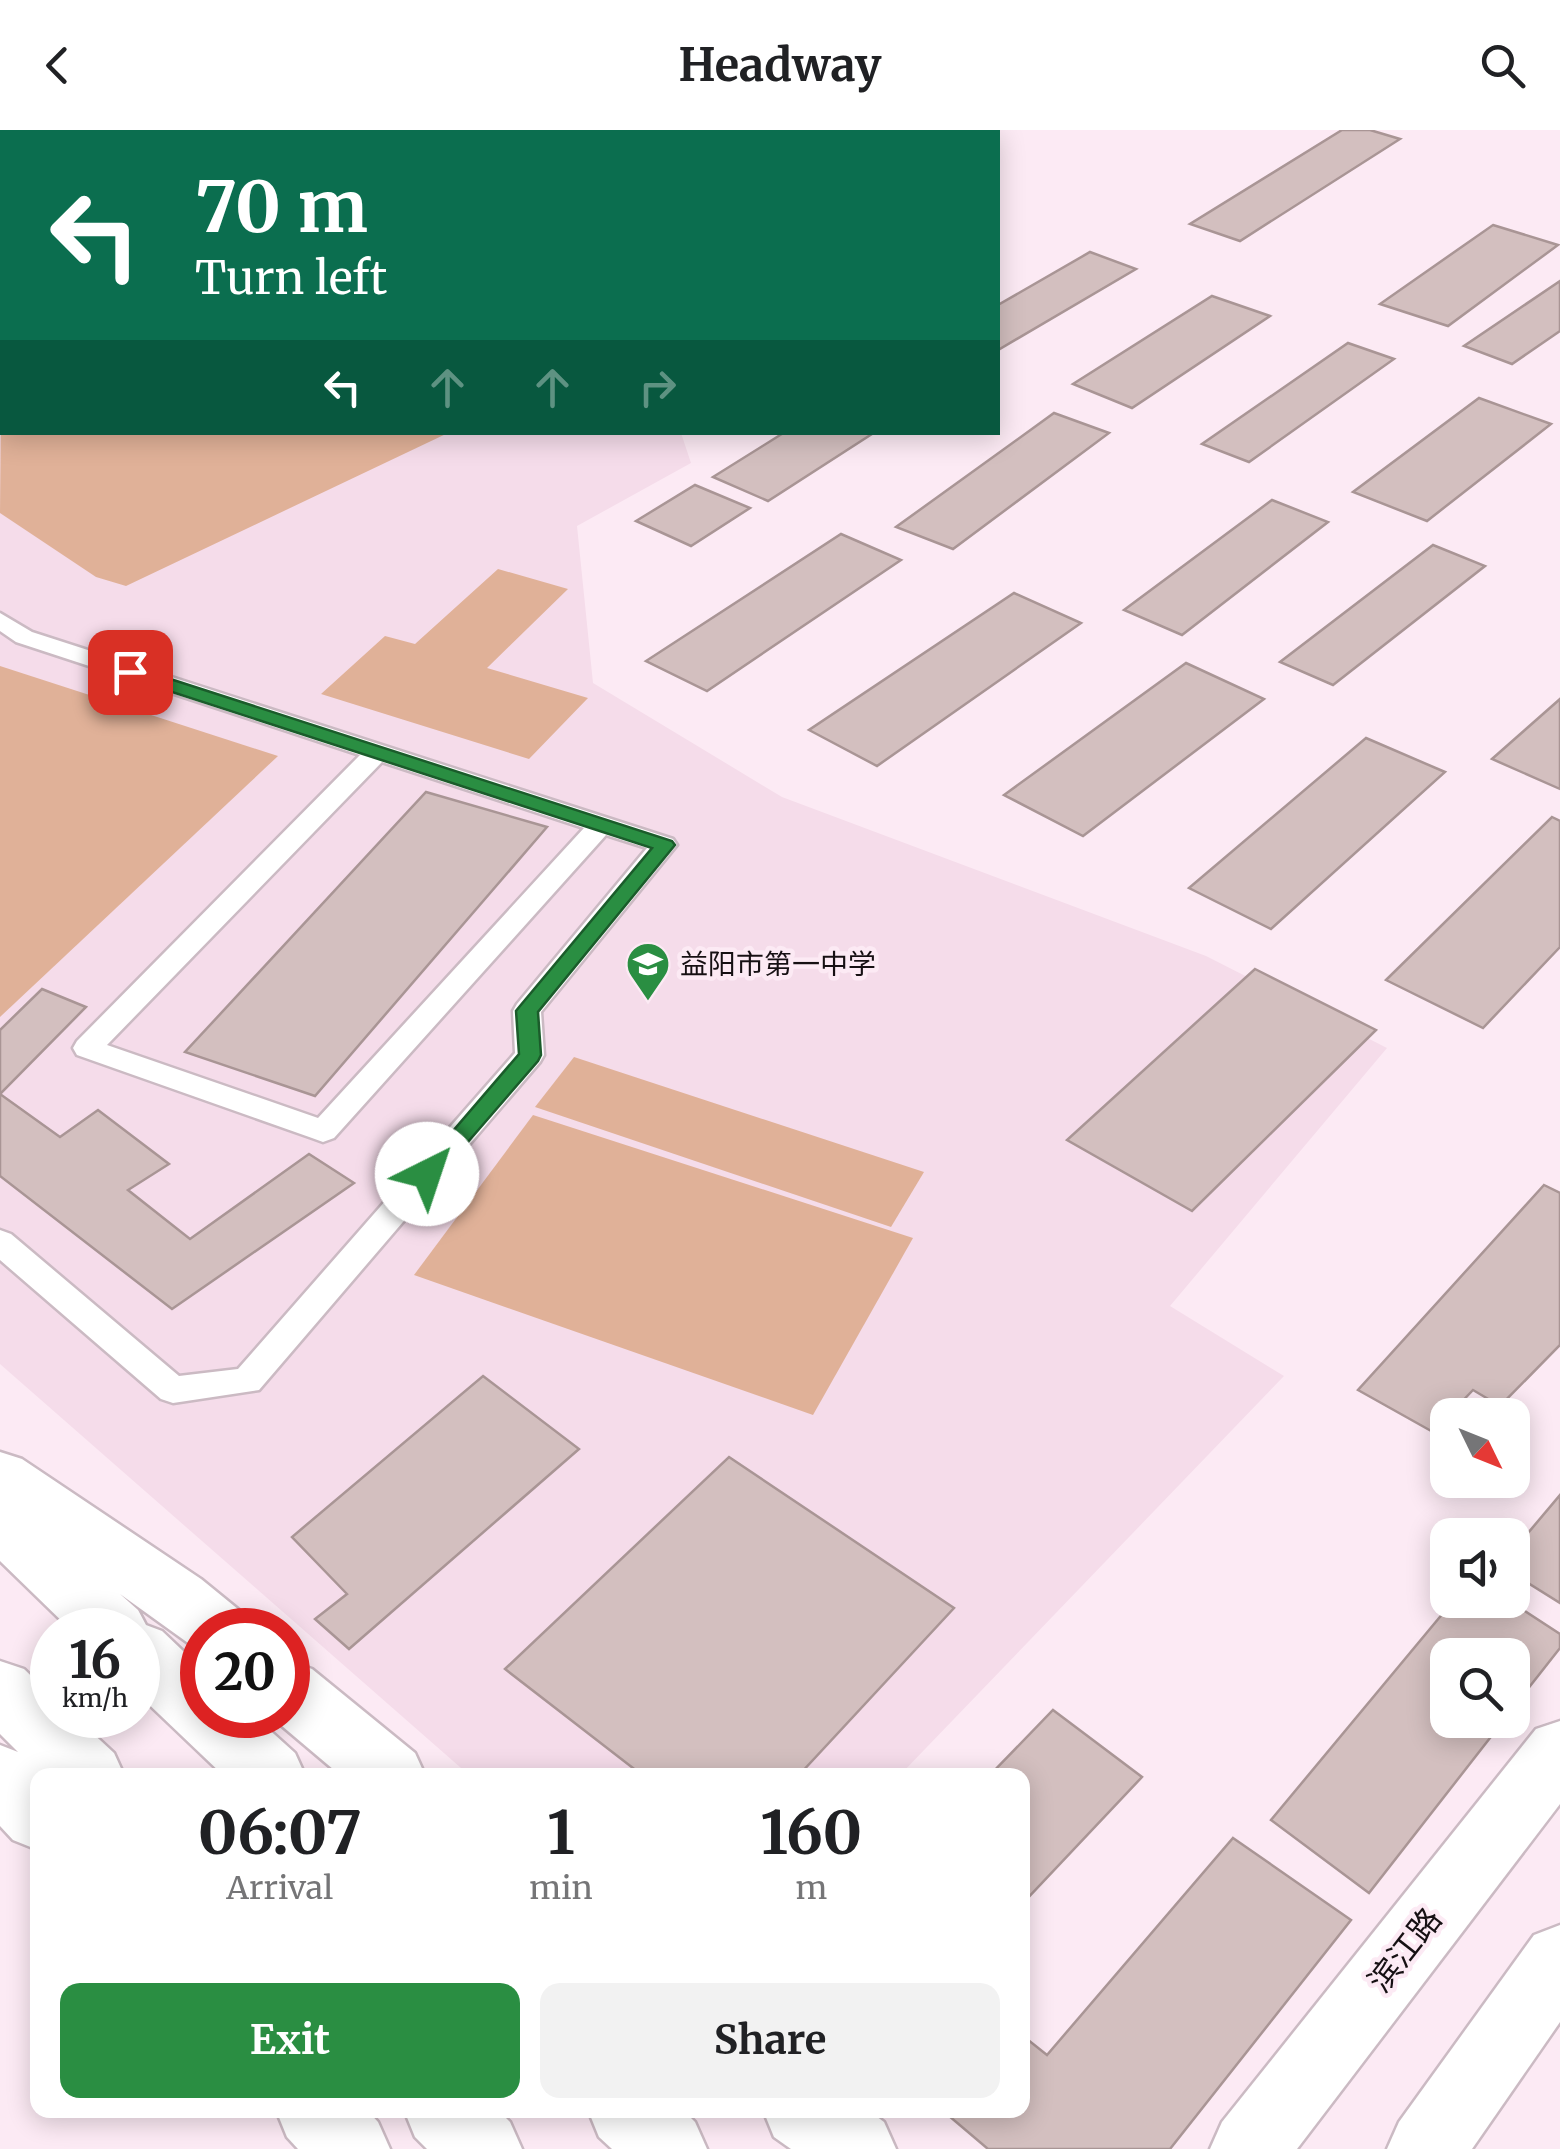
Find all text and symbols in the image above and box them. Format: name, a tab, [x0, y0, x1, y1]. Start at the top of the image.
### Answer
text: Headway	[679, 37, 881, 93]
icon: back	[30, 38, 85, 93]
icon: search	[1475, 38, 1530, 93]
text: 70 m	[195, 163, 368, 251]
icon: left	[30, 170, 160, 300]
text: Turn left	[195, 250, 387, 306]
icon: left	[315, 360, 370, 415]
icon: ahead	[420, 360, 475, 415]
icon: ahead	[525, 360, 580, 415]
icon: right	[630, 360, 685, 415]
pin	[88, 630, 173, 715]
icon: arrive	[103, 645, 158, 700]
school or university icon: 益阳市第一中学	[625, 941, 671, 1002]
place label: 益阳市第一中学	[680, 946, 876, 982]
position arrow	[375, 1122, 479, 1226]
north arrow	[1430, 1398, 1530, 1498]
map controls	[1430, 1398, 1530, 1738]
button: sound	[1430, 1518, 1530, 1618]
speed limit sign: 20	[180, 1608, 310, 1738]
text: 16	[69, 1629, 121, 1692]
button: search	[1430, 1638, 1530, 1738]
text: km/h	[62, 1682, 128, 1714]
text: 06:07	[198, 1795, 362, 1870]
text: 1	[547, 1795, 575, 1870]
text: 160	[760, 1795, 862, 1870]
text: Arrival	[226, 1868, 333, 1908]
text: min	[529, 1868, 593, 1908]
text: m	[795, 1868, 827, 1908]
street label: 滨江路	[1360, 1900, 1450, 2000]
button: Exit	[60, 1983, 520, 2098]
button: Share	[540, 1983, 1000, 2098]

